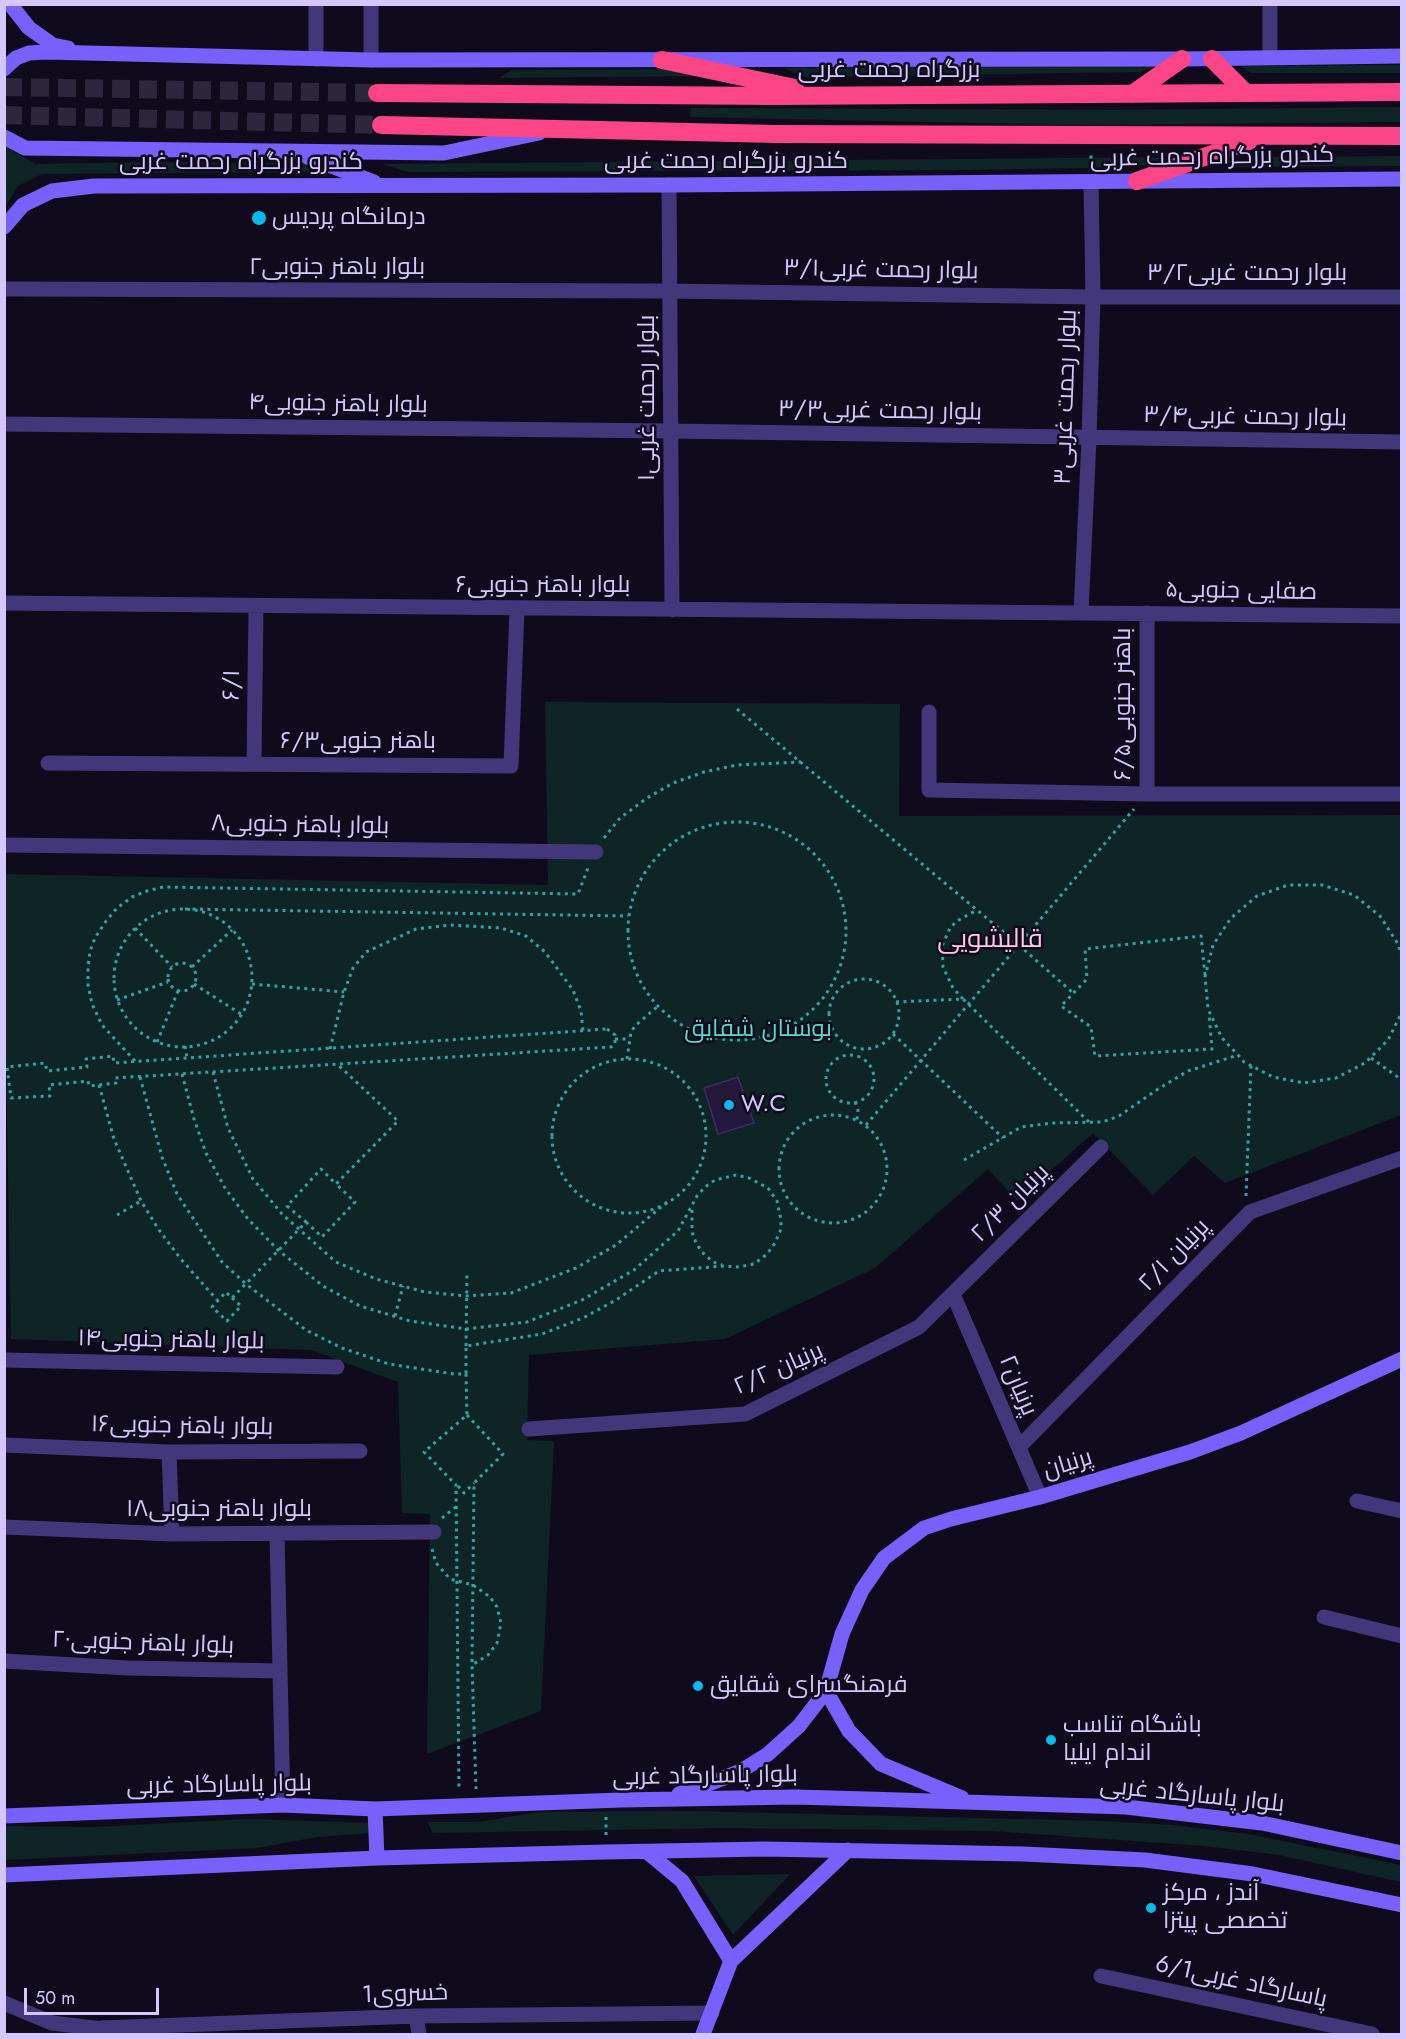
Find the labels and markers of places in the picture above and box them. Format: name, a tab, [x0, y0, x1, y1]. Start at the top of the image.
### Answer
place label: درمانگاه پردیس	[272, 204, 426, 232]
marker: درمانگاه پردیس	[250, 209, 268, 227]
place label: W.C	[741, 1091, 786, 1119]
marker: W.C	[722, 1098, 736, 1112]
place label: فرهنگسرای شقایق	[710, 1672, 908, 1700]
marker: فرهنگسرای شقایق	[691, 1679, 705, 1693]
place label: باشگاه تناسب اندام ایلیا	[1063, 1712, 1202, 1768]
marker: باشگاه تناسب اندام ایلیا	[1044, 1733, 1058, 1747]
place label: آندز ، مرکز تخصصی پیتزا	[1163, 1880, 1287, 1936]
marker: آندز ، مرکز تخصصی پیتزا	[1144, 1901, 1158, 1915]

